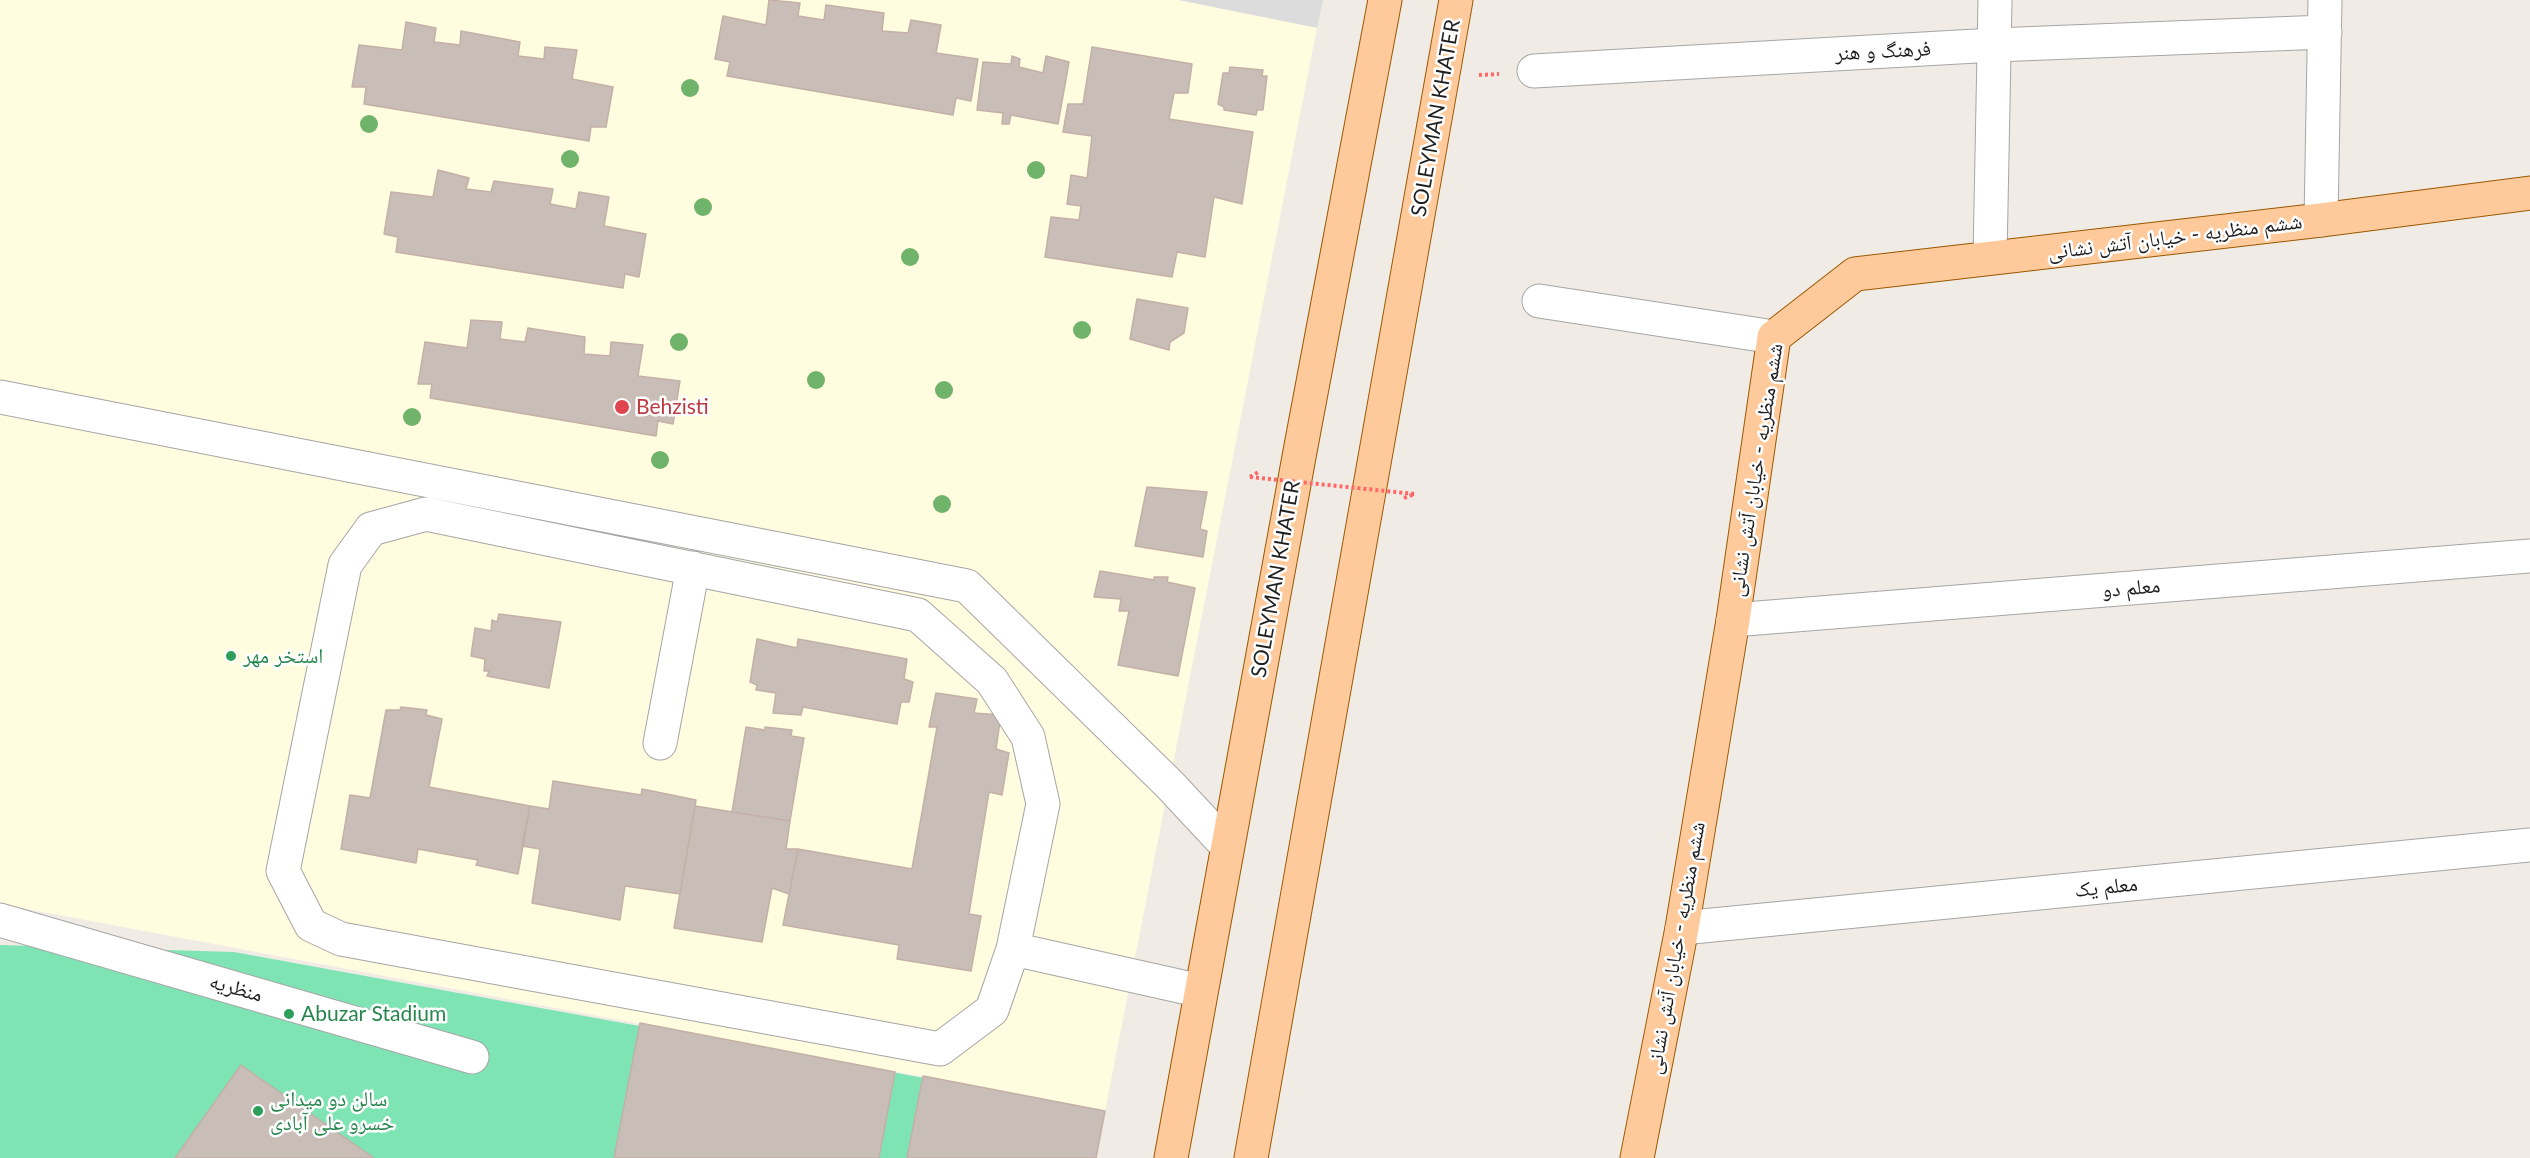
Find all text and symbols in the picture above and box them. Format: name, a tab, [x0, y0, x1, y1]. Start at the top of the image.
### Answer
street label: SOLEYMAN KHATER	[1406, 17, 1466, 219]
street label: فرهنگ و هنر	[1834, 36, 1932, 66]
street label: ششم منظریه - خیابان آتش نشانی	[2046, 209, 2304, 265]
street label: ششم منظریه - خیابان آتش نشانی	[1724, 342, 1788, 598]
place label: Behzisti	[636, 394, 709, 420]
marker: Behzisti	[613, 398, 631, 416]
street label: SOLEYMAN KHATER	[1246, 478, 1306, 680]
street label: معلم دو	[2101, 573, 2161, 603]
place label: استخر مهر	[243, 643, 323, 669]
marker: استخر مهر	[224, 649, 238, 663]
street label: ششم منظریه - خیابان آتش نشانی	[1641, 820, 1711, 1076]
street label: معلم یک	[2073, 871, 2139, 903]
street label: منظریه	[207, 968, 265, 1008]
place label: Abuzar Stadium	[301, 1001, 446, 1027]
marker: Abuzar Stadium	[282, 1007, 296, 1021]
place label: سالن دو میدانی خسرو علی آبادی	[270, 1086, 394, 1136]
marker: سالن دو میدانی خسرو علی آبادی	[251, 1104, 265, 1118]

